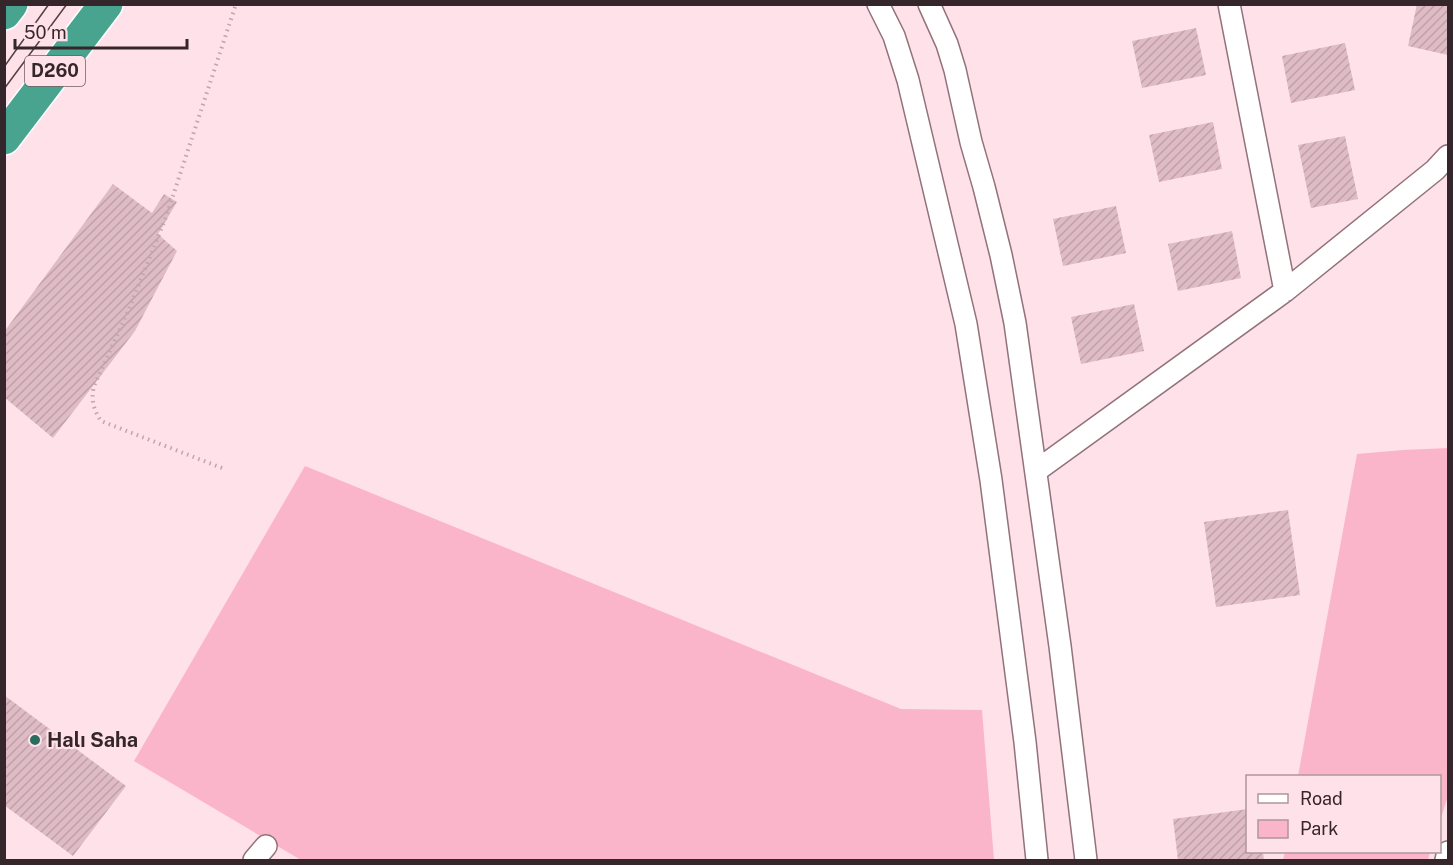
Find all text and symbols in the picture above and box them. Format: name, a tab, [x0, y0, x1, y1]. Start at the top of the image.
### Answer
scale bar	[15, 12, 188, 50]
text: 50 m	[24, 22, 67, 43]
road number: D260	[25, 56, 85, 86]
place label: Halı Saha	[47, 728, 138, 752]
marker: Halı Saha	[28, 733, 42, 747]
legend	[1246, 775, 1441, 853]
text: Road	[1300, 788, 1343, 809]
text: Park	[1300, 818, 1338, 839]

